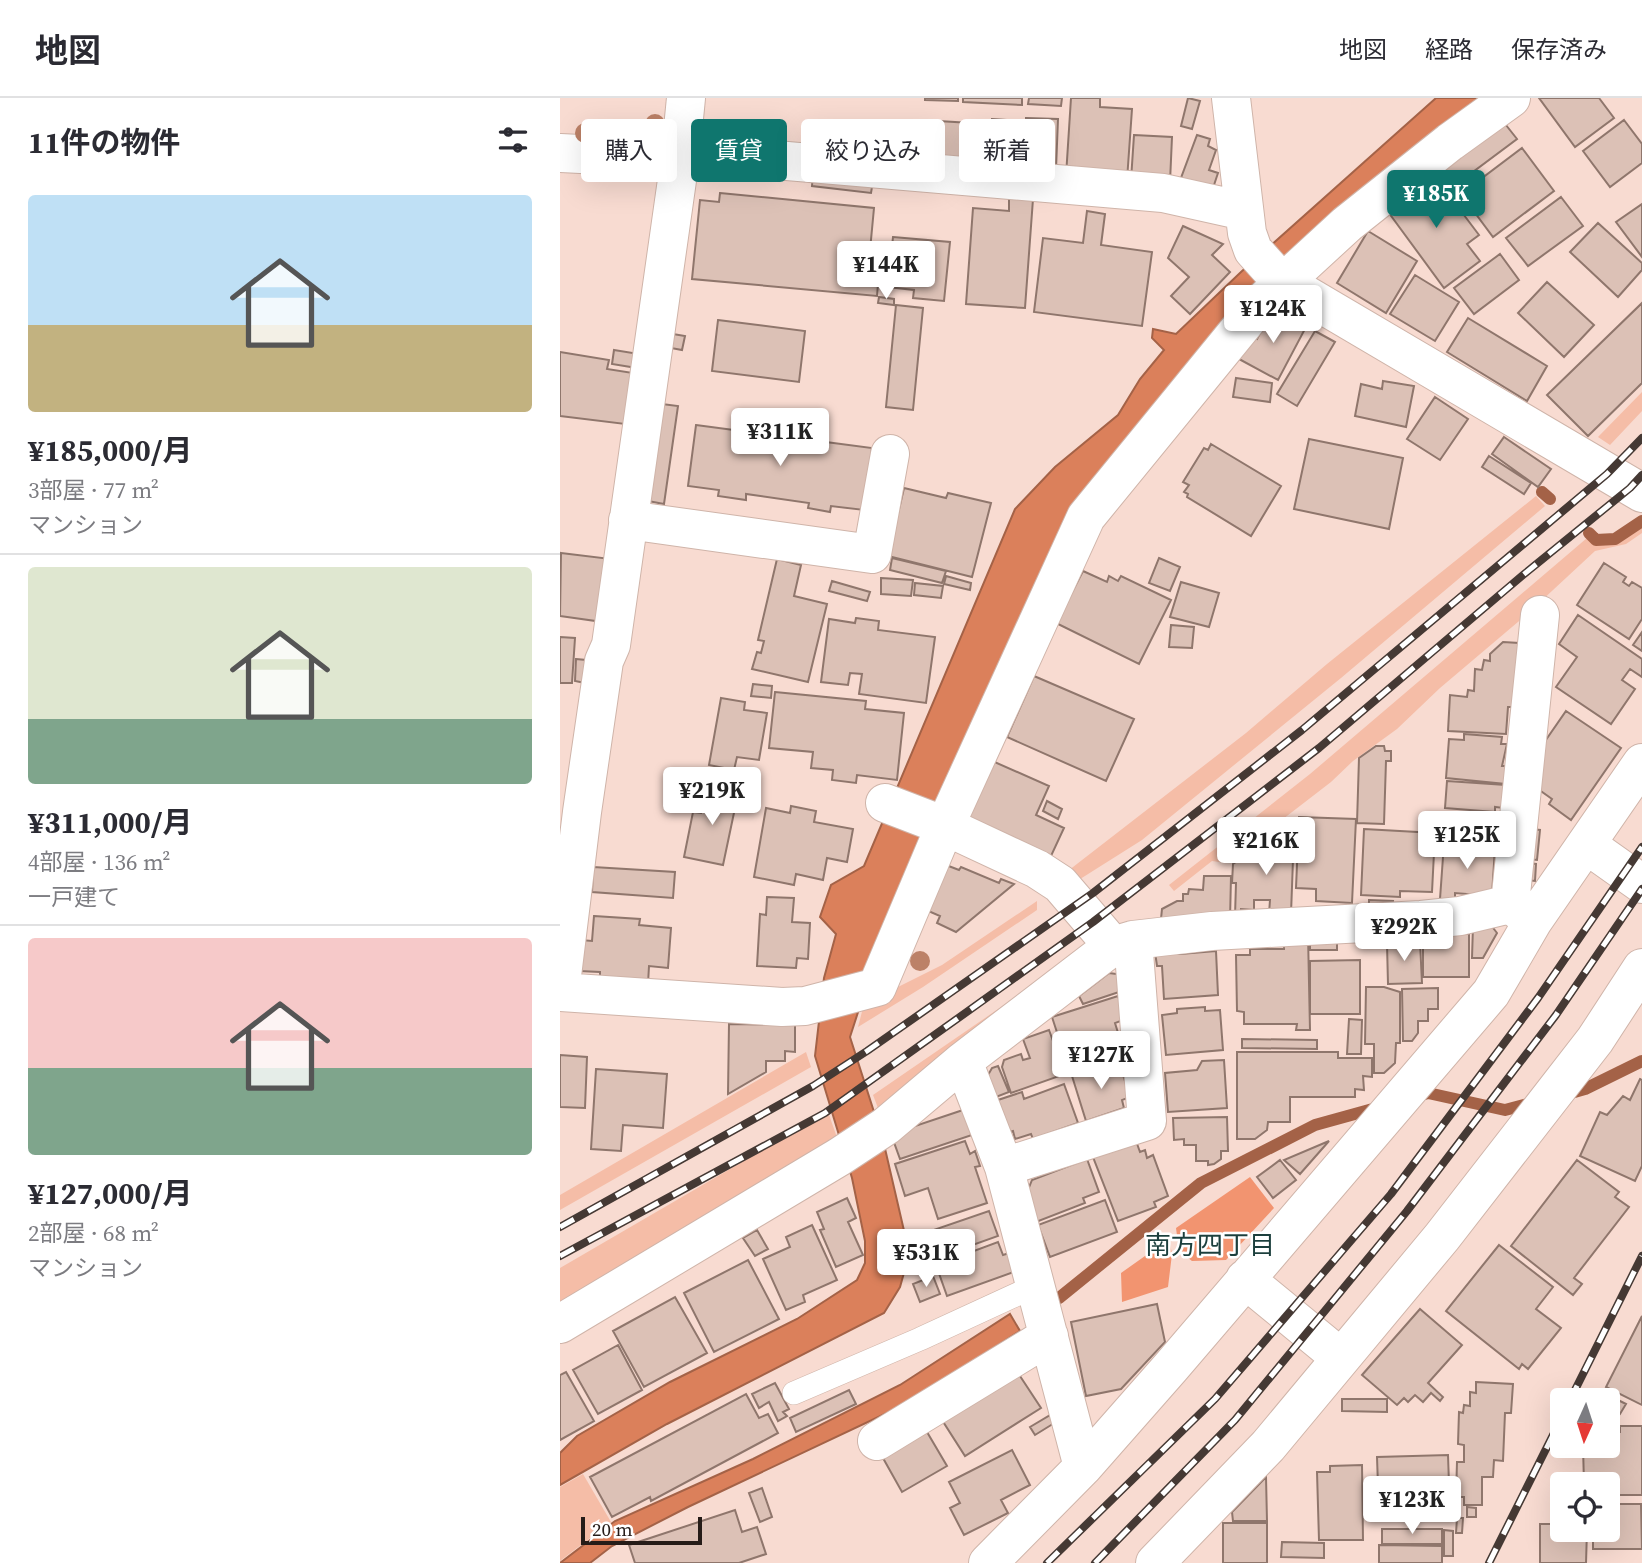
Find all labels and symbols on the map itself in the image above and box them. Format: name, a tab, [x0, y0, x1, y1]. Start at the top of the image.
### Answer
pin: ¥185K	[1387, 170, 1485, 230]
pin: ¥144K	[837, 242, 935, 301]
pin: ¥124K	[1224, 286, 1322, 345]
pin: ¥311K	[731, 408, 829, 468]
pin: ¥219K	[663, 768, 761, 827]
pin: ¥125K	[1418, 812, 1516, 871]
pin: ¥216K	[1217, 818, 1315, 877]
pin: ¥292K	[1355, 904, 1453, 963]
pin: ¥127K	[1052, 1032, 1150, 1091]
district label: 南方四丁目	[1145, 1227, 1275, 1263]
pin: ¥531K	[877, 1230, 975, 1289]
north arrow	[1550, 1388, 1620, 1458]
pin: ¥123K	[1363, 1476, 1461, 1536]
scale bar	[581, 1514, 702, 1546]

